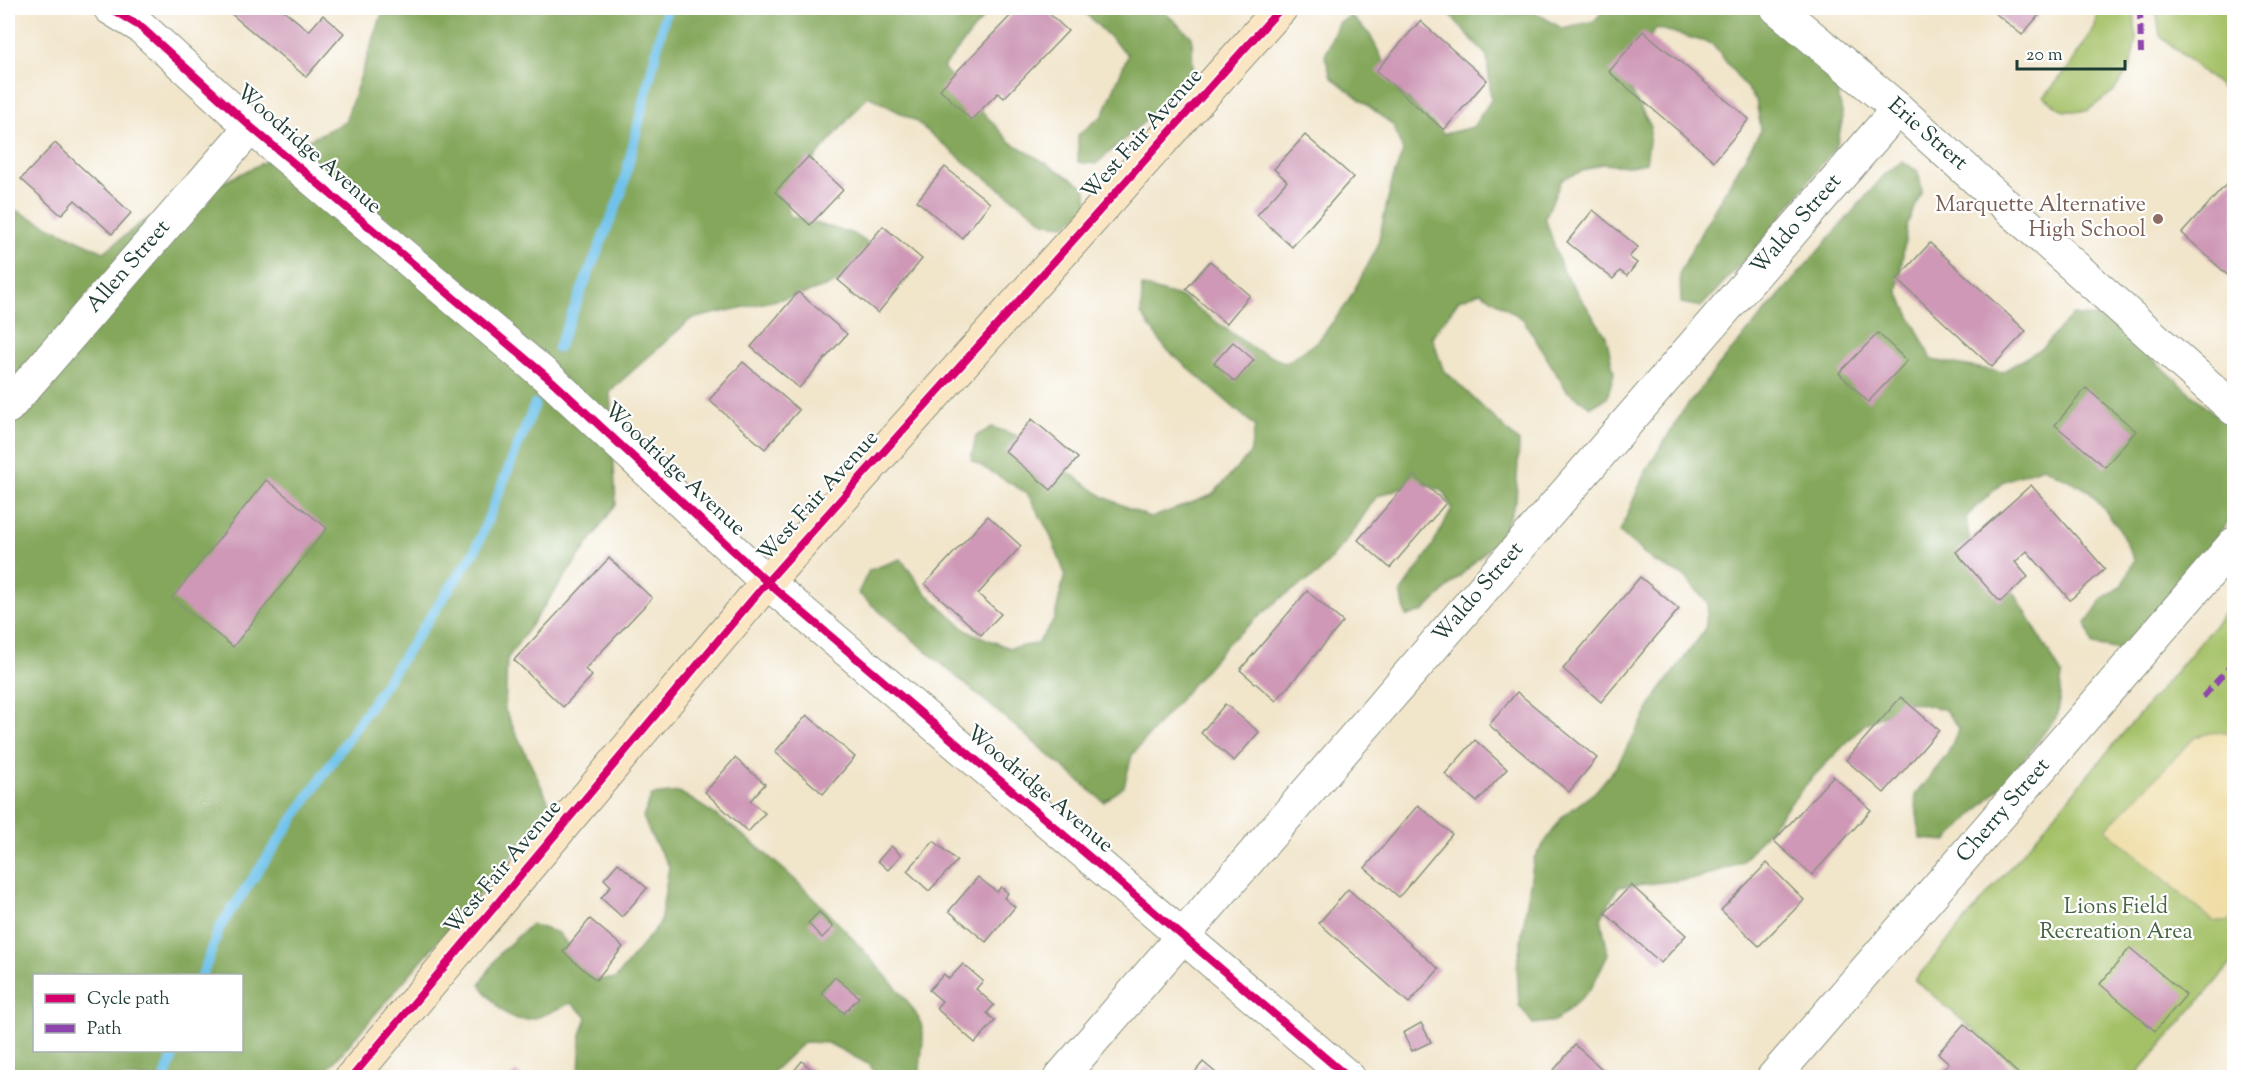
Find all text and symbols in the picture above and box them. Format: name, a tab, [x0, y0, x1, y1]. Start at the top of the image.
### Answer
scale bar	[2017, 33, 2125, 71]
text: 20 m	[2026, 43, 2063, 69]
street label: West Fair Avenue	[1075, 62, 1211, 208]
street label: Woodridge Avenue	[228, 77, 388, 223]
street label: Erie Strert	[1880, 91, 1975, 179]
street label: Waldo Street	[1744, 167, 1850, 283]
place label: Marquette Alternative High School	[1935, 190, 2146, 247]
marker: Marquette Alternative High School	[2151, 212, 2165, 226]
street label: Allen Street	[79, 213, 179, 321]
street label: Woodridge Avenue	[596, 395, 752, 545]
street label: West Fair Avenue	[751, 424, 887, 570]
street label: Waldo Street	[1426, 535, 1532, 651]
street label: Woodridge Avenue	[958, 719, 1120, 861]
street label: Cherry Street	[1949, 751, 2059, 870]
street label: West Fair Avenue	[438, 793, 570, 943]
park label: Lions Field Recreation Area	[2039, 892, 2193, 949]
legend	[33, 974, 243, 1052]
text: Cycle path	[87, 987, 170, 1013]
text: Path	[87, 1017, 122, 1043]

